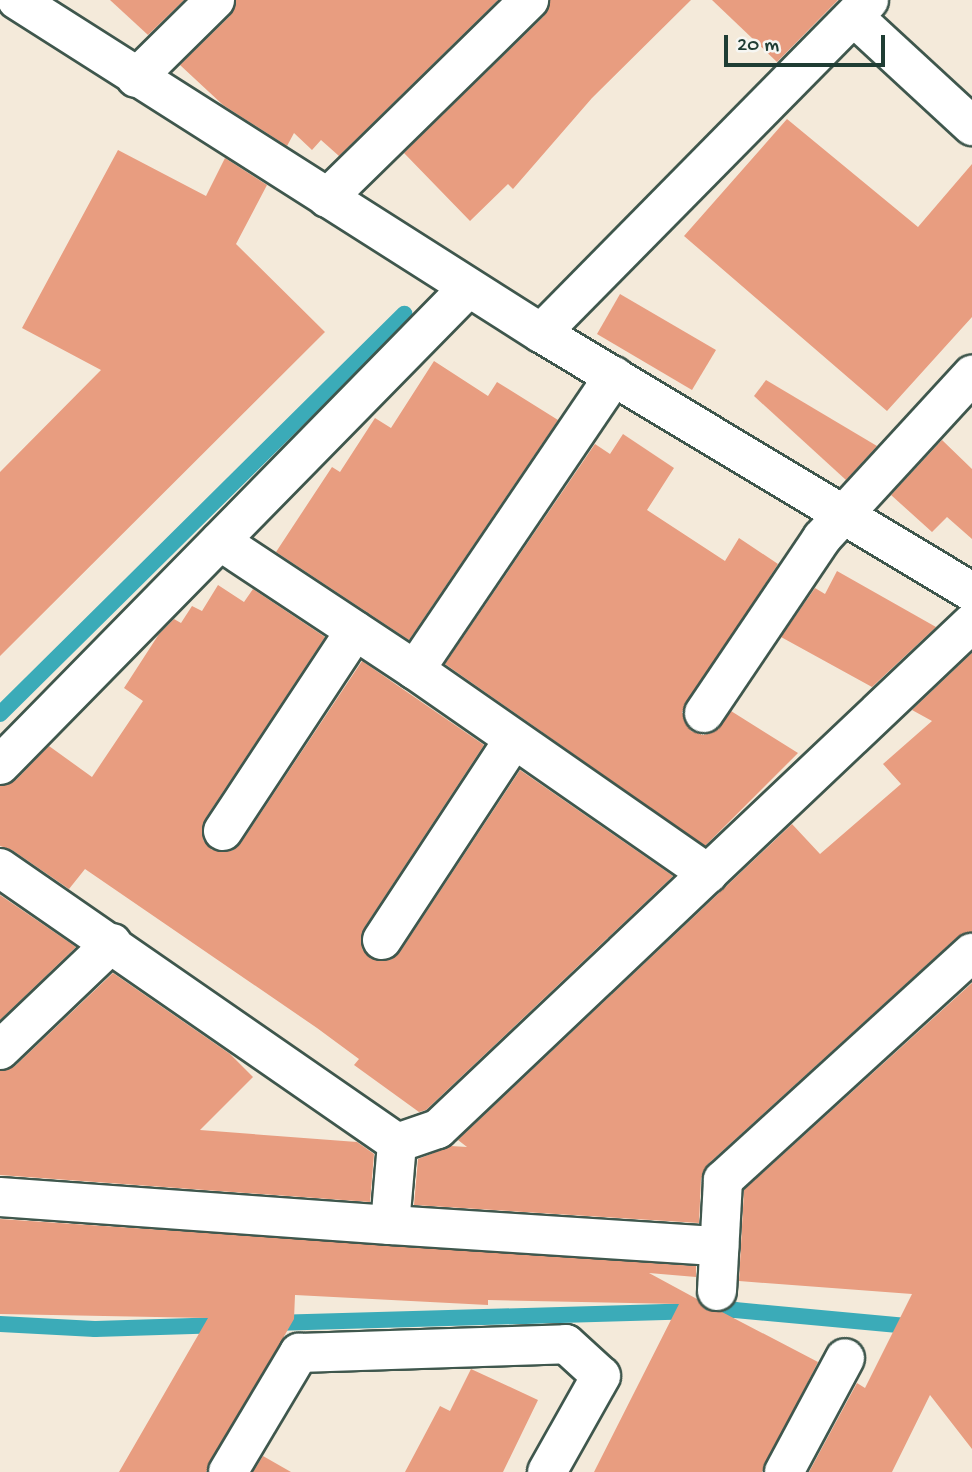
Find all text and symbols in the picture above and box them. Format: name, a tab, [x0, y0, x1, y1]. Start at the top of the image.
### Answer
scale bar	[727, 21, 888, 65]
text: 20 m	[737, 34, 779, 59]

